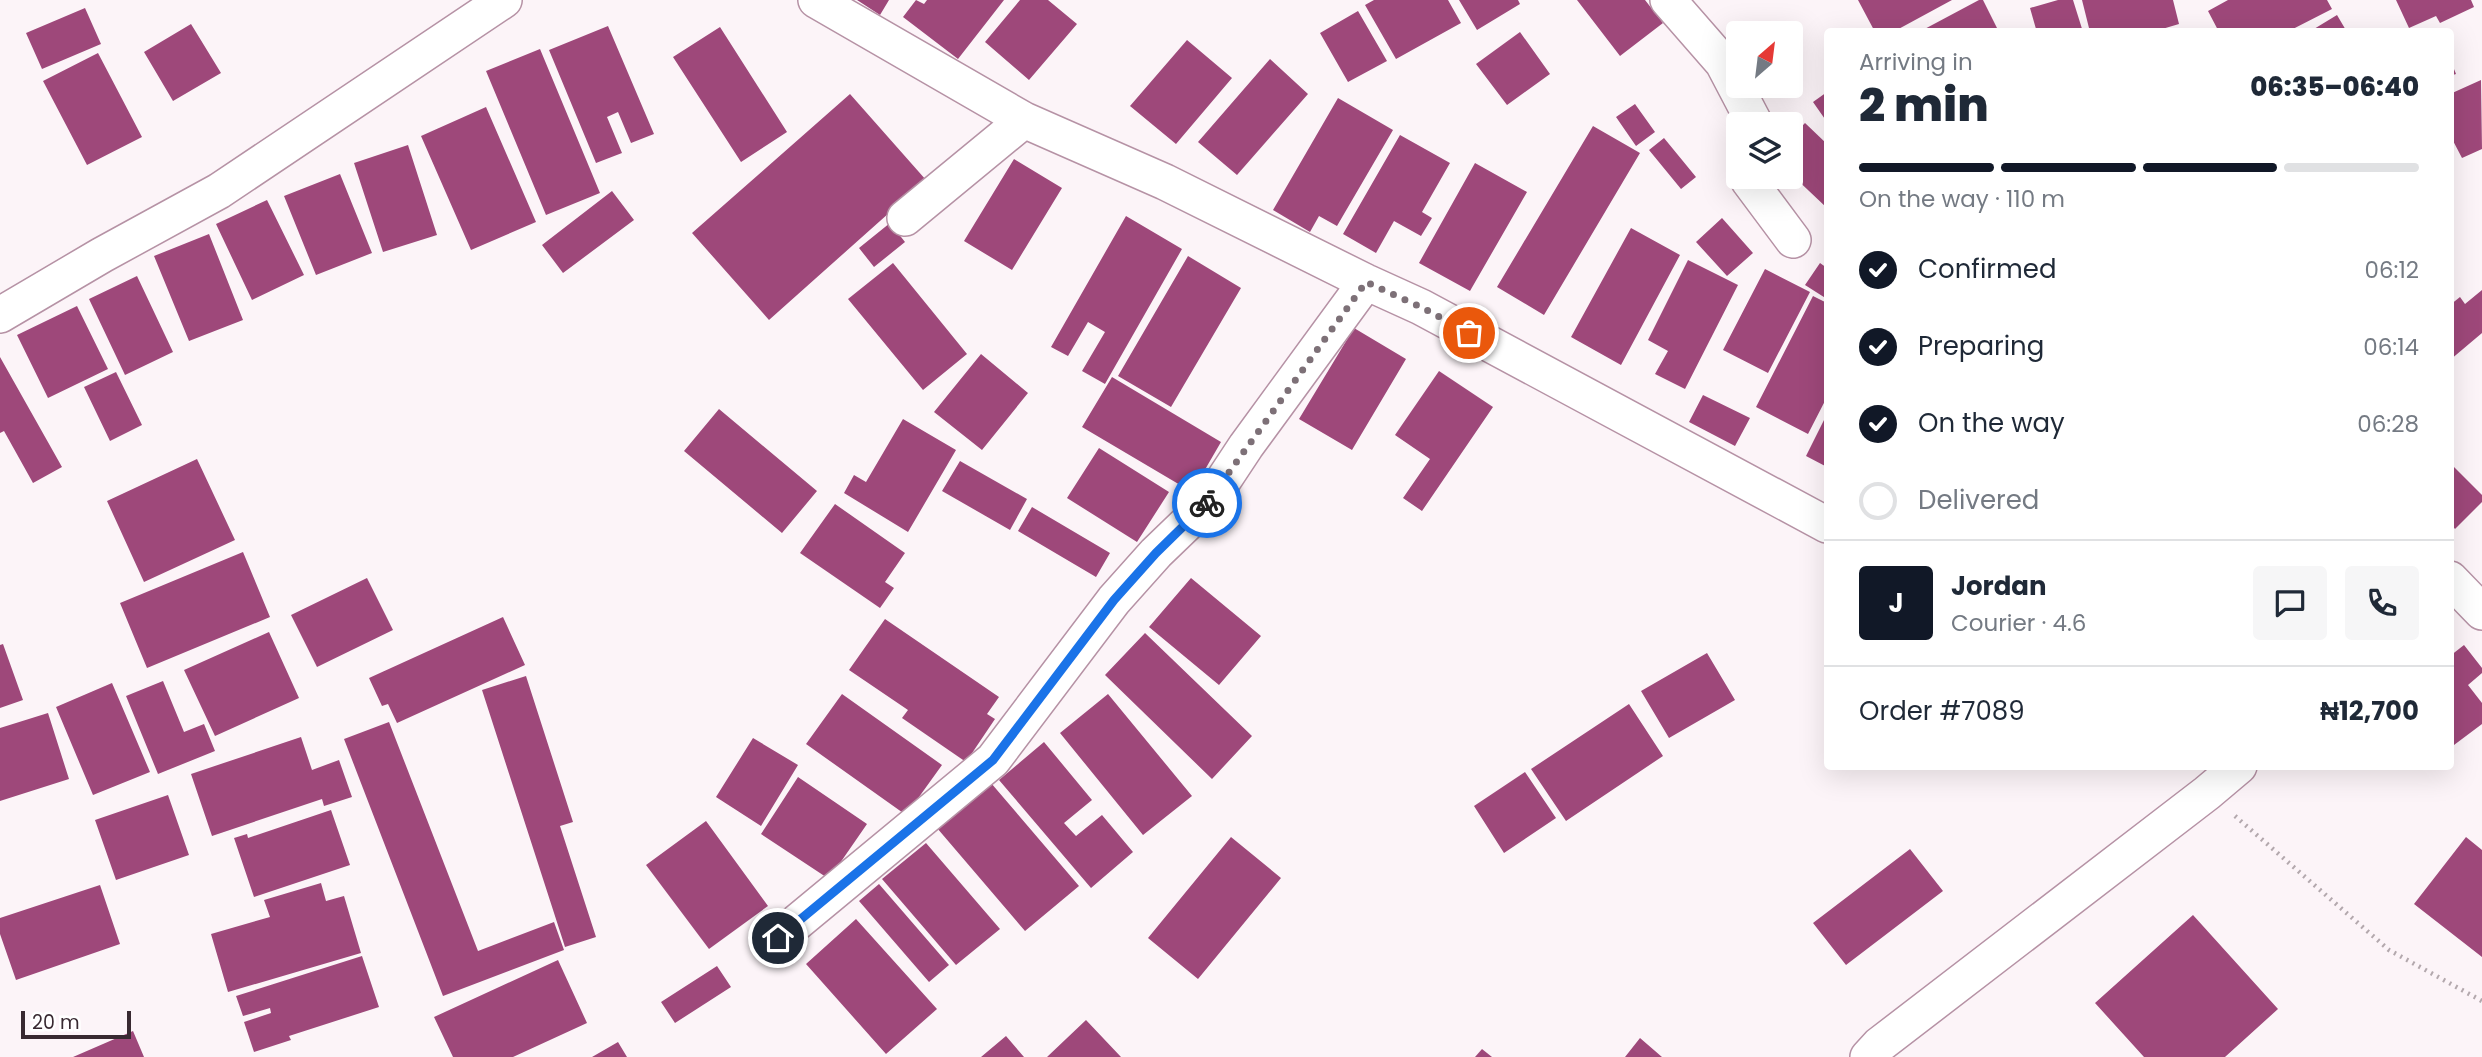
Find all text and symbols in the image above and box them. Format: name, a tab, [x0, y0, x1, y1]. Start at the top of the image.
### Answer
north arrow	[1726, 21, 1802, 98]
map controls	[1726, 21, 1803, 189]
text: Arriving in	[1859, 46, 1973, 78]
text: 06:35–06:40	[2250, 69, 2419, 105]
text: 2 min	[1859, 73, 1989, 137]
button: layers	[1726, 112, 1803, 189]
text: On the way · 110 m	[1859, 183, 2065, 215]
icon: check	[1859, 251, 1897, 289]
text: Confirmed	[1918, 251, 2056, 287]
text: 06:12	[2364, 254, 2419, 286]
pin	[1439, 303, 1499, 363]
icon: bag	[1450, 314, 1488, 352]
icon: check	[1859, 328, 1897, 366]
text: Preparing	[1918, 328, 2044, 364]
text: 06:14	[2363, 331, 2419, 363]
icon: check	[1859, 405, 1897, 443]
text: On the way	[1918, 405, 2065, 441]
text: 06:28	[2357, 408, 2419, 440]
courier	[1172, 468, 1242, 538]
text: Delivered	[1918, 482, 2039, 518]
icon: bike	[1188, 484, 1226, 522]
button: chat	[2253, 566, 2327, 640]
button: phone	[2345, 566, 2419, 640]
text: Jordan	[1951, 568, 2047, 604]
text: J	[1888, 585, 1904, 621]
text: Courier · 4.6	[1951, 607, 2086, 639]
text: Order #7089	[1859, 693, 2025, 729]
text: ₦12,700	[2320, 693, 2419, 729]
pin	[748, 908, 808, 968]
icon: home	[759, 919, 797, 957]
scale bar	[21, 1008, 131, 1040]
text: 20 m	[32, 1009, 80, 1036]

